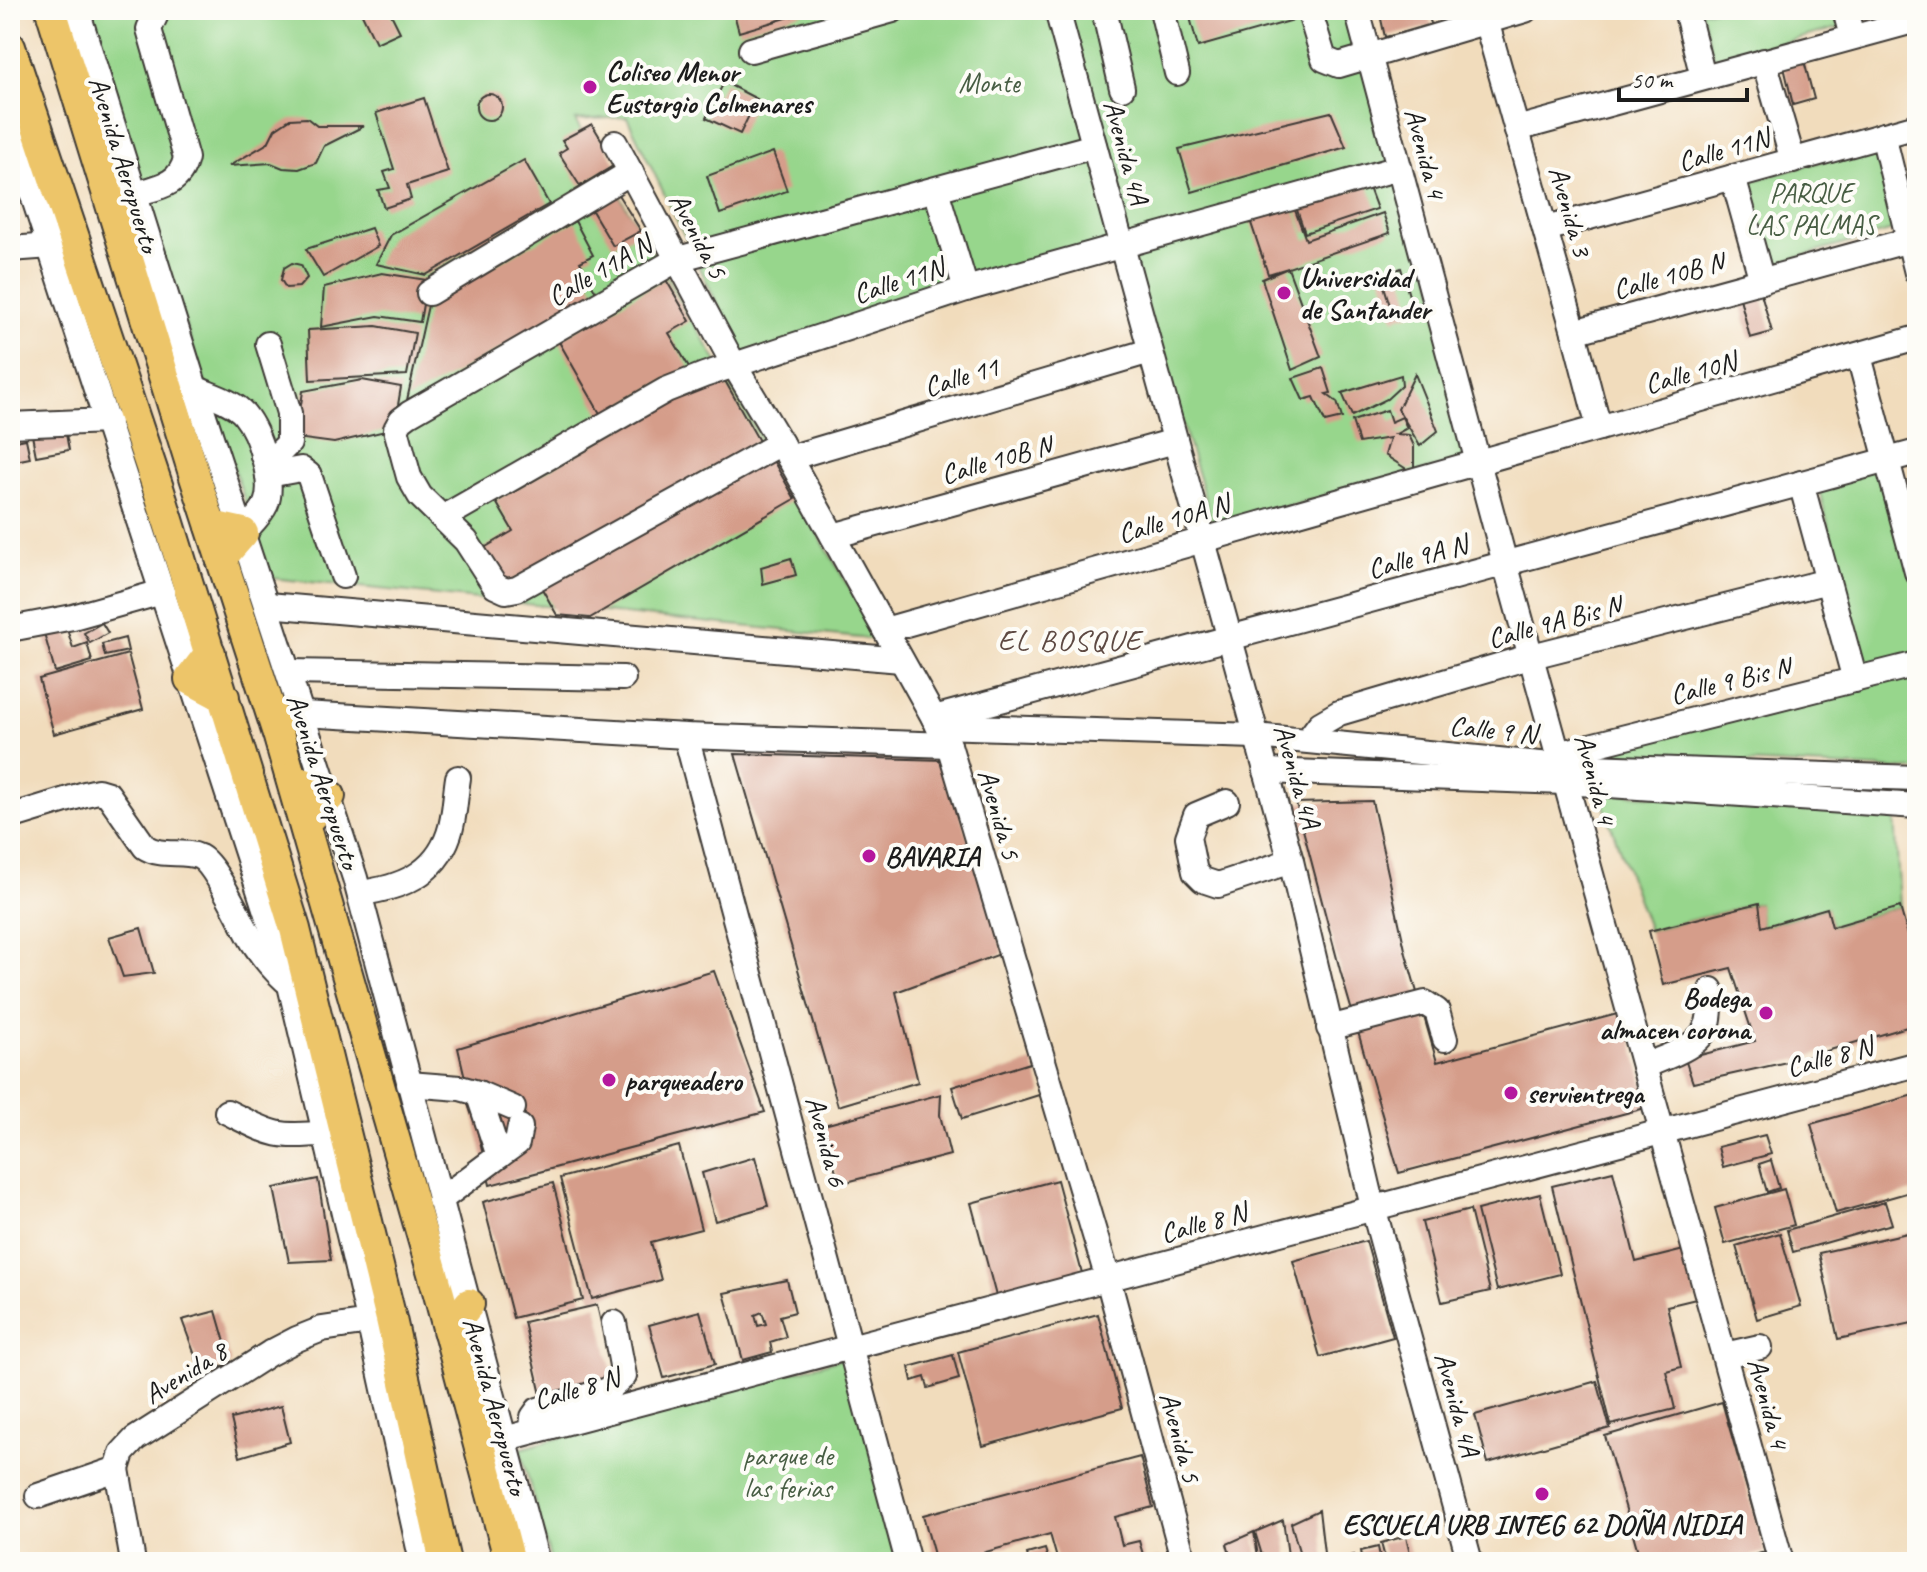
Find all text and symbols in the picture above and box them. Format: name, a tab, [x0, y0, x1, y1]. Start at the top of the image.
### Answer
scale bar	[1619, 52, 1747, 102]
place label: Coliseo Menor Eustorgio Colmenares	[606, 54, 815, 121]
park label: Monte	[958, 65, 1021, 100]
text: 50 m	[1631, 65, 1674, 95]
street label: Avenida Aeropuerto	[81, 72, 169, 259]
marker: Coliseo Menor Eustorgio Colmenares	[581, 78, 599, 96]
street label: Avenida 4A	[1096, 96, 1158, 210]
street label: Avenida 4	[1397, 104, 1455, 204]
street label: Calle 11N	[1674, 119, 1777, 179]
street label: Avenida 3	[1541, 162, 1601, 262]
park label: PARQUE LAS PALMAS	[1746, 175, 1880, 242]
street label: Avenida 5	[662, 186, 736, 285]
street label: Calle 11A N	[541, 225, 661, 314]
street label: Calle 10B N	[1609, 243, 1731, 307]
street label: Calle 11N	[849, 248, 952, 311]
place label: Universidad de Santander	[1300, 260, 1433, 327]
marker: Universidad de Santander	[1275, 284, 1293, 302]
street label: Calle 10N	[1641, 342, 1744, 401]
street label: Calle 11	[920, 348, 1004, 404]
street label: Calle 10B N	[937, 426, 1059, 492]
street label: Calle 10A N	[1114, 485, 1237, 551]
street label: Calle 9A N	[1364, 525, 1475, 586]
street label: Calle 9A Bis N	[1484, 586, 1629, 656]
district label: EL BOSQUE	[998, 621, 1144, 659]
street label: Calle 9 Bis N	[1666, 648, 1798, 712]
street label: Avenida Aeropuerto	[279, 689, 369, 876]
street label: Calle 9 N	[1448, 708, 1542, 752]
street label: Avenida 4A	[1266, 720, 1329, 834]
street label: Avenida 4	[1567, 730, 1625, 830]
street label: Avenida 5	[970, 765, 1029, 865]
place label: BAVARIA	[885, 839, 981, 874]
marker: BAVARIA	[860, 847, 878, 865]
place label: Bodega almacen corona	[1599, 980, 1752, 1047]
marker: Bodega almacen corona	[1757, 1004, 1775, 1022]
street label: Calle 8 N	[1783, 1027, 1880, 1085]
place label: parqueadero	[625, 1063, 744, 1098]
marker: parqueadero	[600, 1071, 618, 1089]
place label: servientrega	[1527, 1076, 1646, 1111]
marker: servientrega	[1502, 1084, 1520, 1102]
street label: Avenida 6	[798, 1092, 856, 1191]
street label: Calle 8 N	[1157, 1193, 1254, 1251]
street label: Avenida Aeropuerto	[455, 1314, 537, 1501]
street label: Avenida 8	[137, 1332, 236, 1412]
street label: Avenida 4A	[1427, 1348, 1489, 1462]
street label: Avenida 4	[1740, 1354, 1798, 1454]
street label: Calle 8 N	[530, 1359, 627, 1417]
street label: Avenida 5	[1152, 1388, 1210, 1487]
park label: parque de las ferias	[743, 1438, 835, 1505]
marker: ESCUELA URB INTEG 62 DOÑA NIDIA	[1533, 1485, 1551, 1503]
place label: ESCUELA URB INTEG 62 DOÑA NIDIA	[1342, 1507, 1743, 1542]

